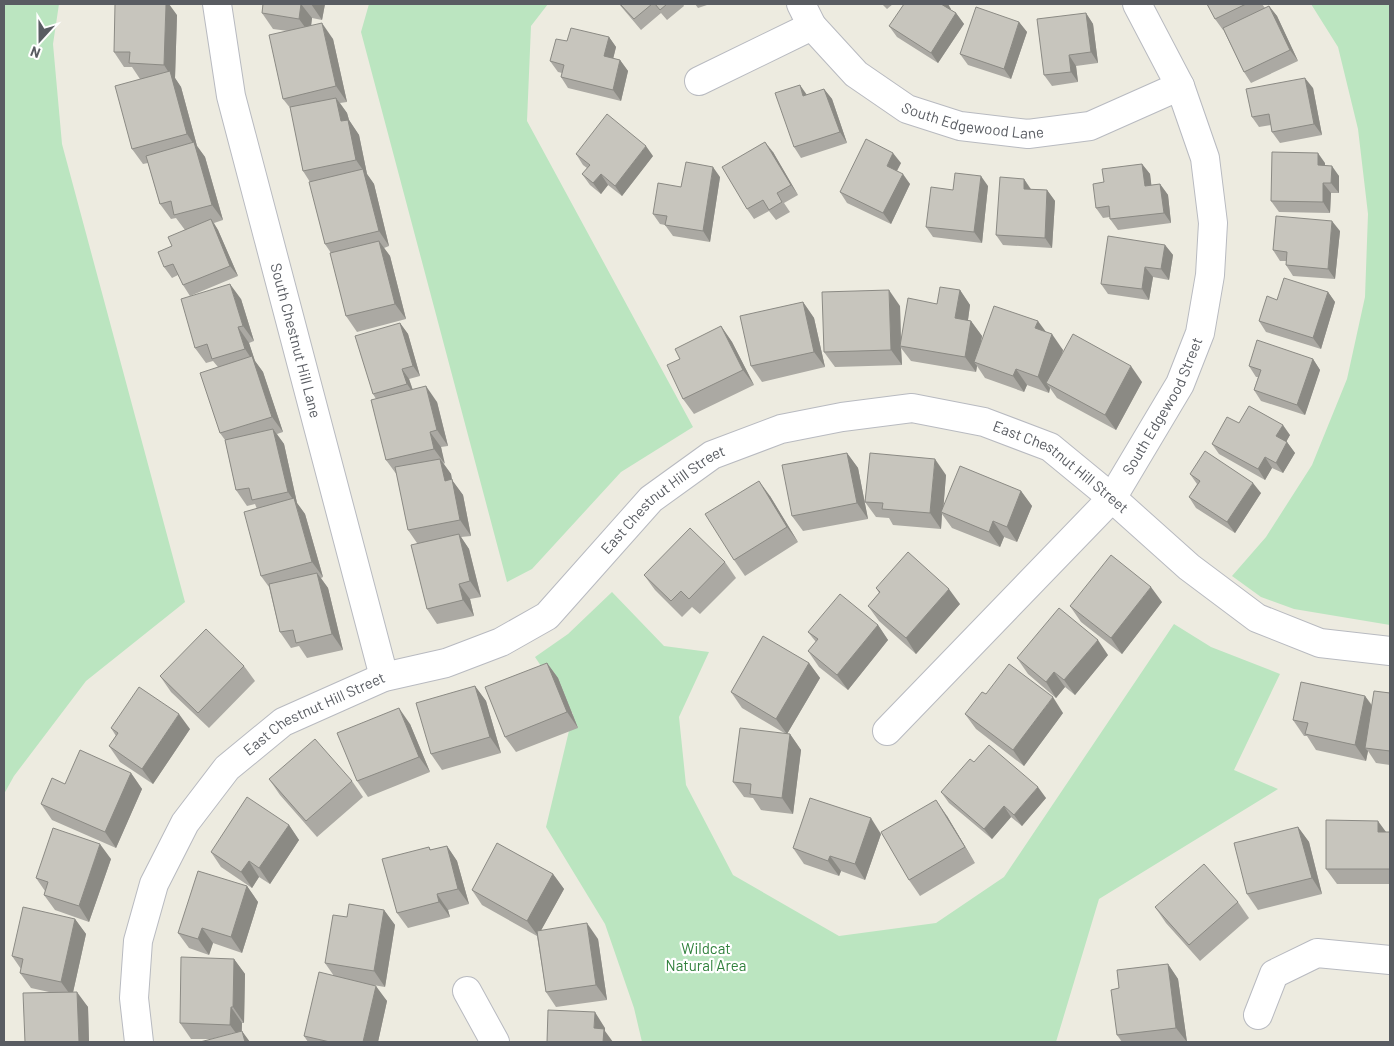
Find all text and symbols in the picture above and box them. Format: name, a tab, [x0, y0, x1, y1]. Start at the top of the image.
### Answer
north arrow	[15, 15, 65, 65]
text: N	[28, 43, 43, 62]
street label: South Edgewood Lane	[898, 98, 1045, 142]
street label: South Chestnut Hill Lane	[267, 261, 325, 420]
street label: South Edgewood Street	[1118, 334, 1205, 478]
street label: East Chestnut Hill Street	[991, 416, 1133, 516]
street label: East Chestnut Hill Street	[597, 441, 727, 557]
street label: East Chestnut Hill Street	[239, 668, 388, 759]
park label: Wildcat Natural Area	[666, 939, 746, 974]

